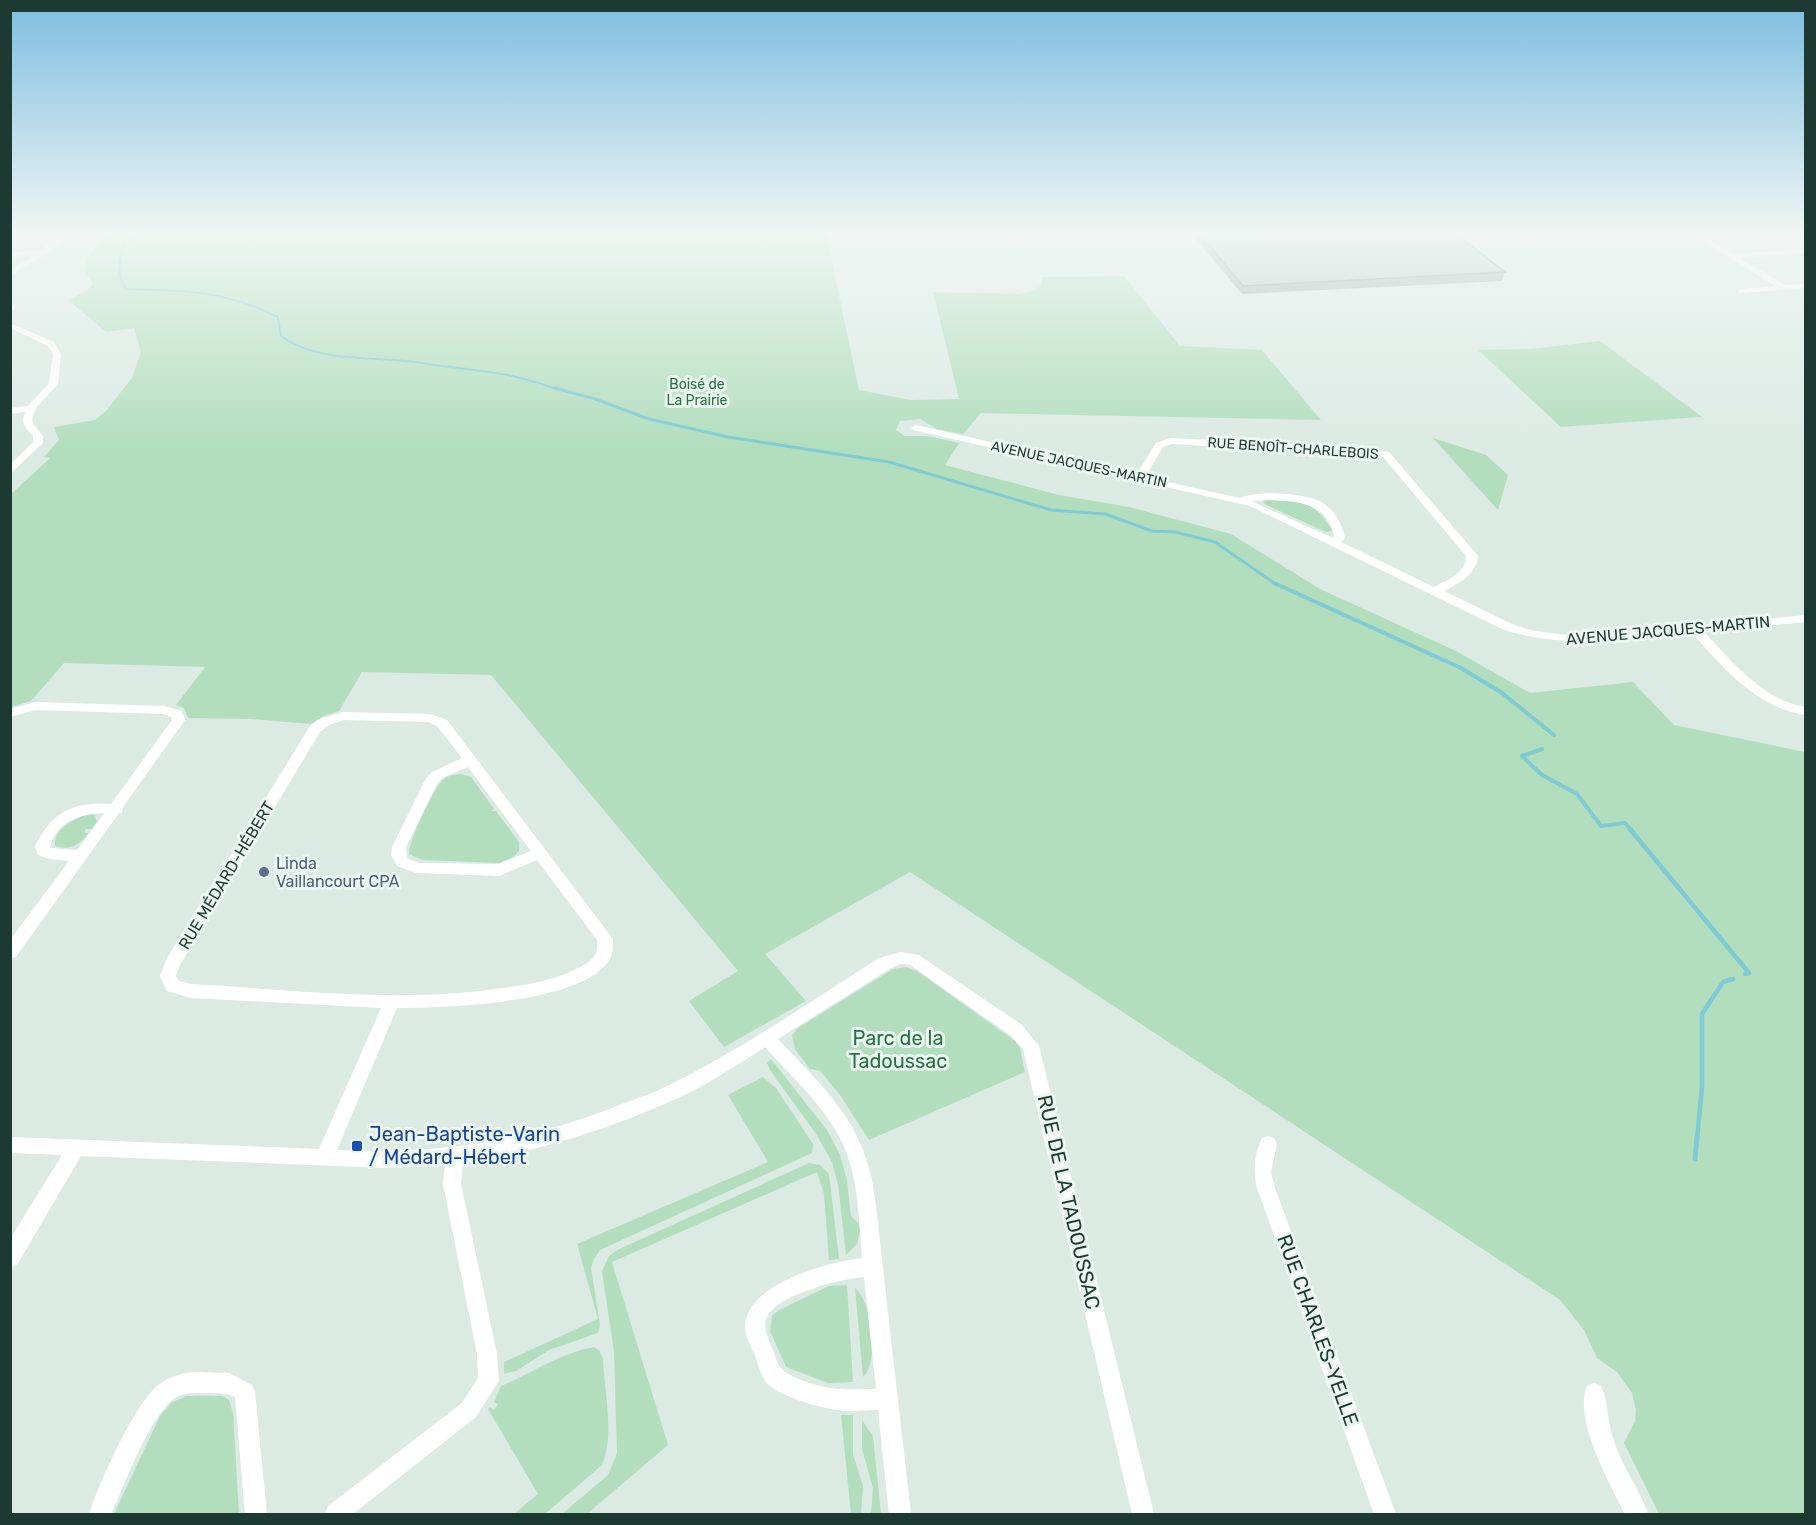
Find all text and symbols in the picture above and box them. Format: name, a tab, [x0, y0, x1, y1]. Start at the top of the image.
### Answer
park label: Boisé de La Prairie	[667, 376, 728, 409]
street label: RUE BENOÎT-CHARLEBOIS	[1207, 433, 1379, 463]
street label: AVENUE JACQUES-MARTIN	[989, 438, 1168, 491]
street label: AVENUE JACQUES-MARTIN	[1565, 612, 1771, 649]
street label: RUE MÉDARD-HÉBERT	[175, 798, 278, 953]
place label: Linda Vaillancourt CPA	[276, 854, 400, 891]
marker: Linda Vaillancourt CPA	[257, 865, 271, 879]
park label: Parc de la Tadoussac	[849, 1026, 947, 1073]
street label: RUE DE LA TADOUSSAC	[1033, 1092, 1105, 1312]
place label: Jean-Baptiste-Varin / Médard-Hébert	[369, 1122, 560, 1169]
marker: Jean-Baptiste-Varin / Médard-Hébert	[350, 1139, 364, 1153]
street label: RUE CHARLES-YELLE	[1272, 1231, 1364, 1429]

